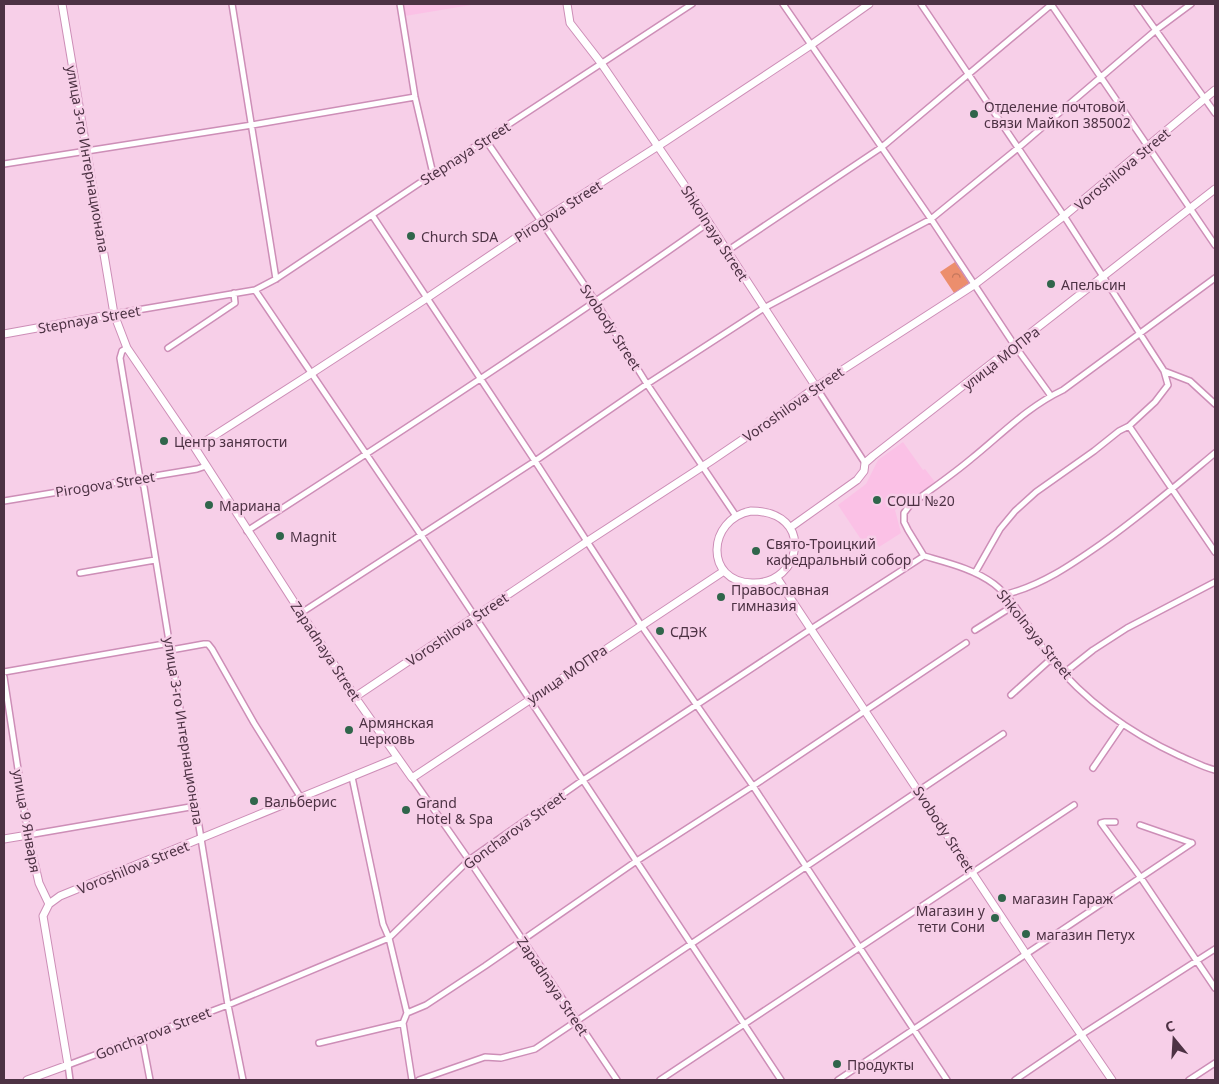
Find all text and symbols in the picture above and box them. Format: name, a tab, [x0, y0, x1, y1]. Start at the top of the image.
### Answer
street label: улица 3-го Интернационала	[62, 64, 114, 254]
place label: Отделение почтовой связи Майкоп 385002	[984, 97, 1131, 132]
marker: Отделение почтовой связи Майкоп 385002	[968, 108, 980, 120]
street label: Stepnaya Street	[416, 117, 514, 189]
street label: Voroshilova Street	[1070, 123, 1174, 215]
street label: Pirogova Street	[511, 176, 605, 246]
street label: Shkolnaya Street	[677, 182, 753, 284]
place label: Church SDA	[421, 227, 498, 246]
marker: Church SDA	[405, 230, 417, 242]
place label: Апельсин	[1061, 275, 1126, 294]
marker: Апельсин	[1045, 278, 1057, 290]
street label: Svobody Street	[576, 280, 646, 374]
street label: Stepnaya Street	[36, 301, 142, 337]
street label: улица МОПРа	[959, 322, 1043, 394]
street label: Voroshilova Street	[739, 362, 847, 446]
place label: Центр занятости	[174, 432, 287, 451]
marker: Центр занятости	[158, 435, 170, 447]
street label: Pirogova Street	[54, 467, 156, 501]
place label: СОШ №20	[887, 491, 955, 510]
marker: СОШ №20	[871, 494, 883, 506]
place label: Мариана	[219, 496, 281, 515]
marker: Мариана	[203, 499, 215, 511]
place label: Magnit	[290, 527, 336, 546]
marker: Magnit	[274, 530, 286, 542]
place label: Свято-Троицкий кафедральный собор	[766, 534, 911, 569]
marker: Свято-Троицкий кафедральный собор	[750, 545, 762, 557]
place label: Православная гимназия	[731, 580, 829, 615]
street label: Shkolnaya Street	[993, 585, 1077, 683]
street label: Voroshilova Street	[402, 588, 512, 670]
marker: Православная гимназия	[715, 591, 727, 603]
street label: Zapadnaya Street	[287, 598, 365, 704]
place label: СДЭК	[670, 622, 707, 641]
marker: СДЭК	[654, 625, 666, 637]
street label: улица 3-го Интернационала	[160, 636, 208, 826]
street label: улица МОПРа	[523, 640, 611, 708]
place label: Армянская церковь	[359, 713, 434, 748]
marker: Армянская церковь	[343, 724, 355, 736]
street label: улица 9 Января	[9, 768, 45, 874]
street label: Svobody Street	[909, 782, 979, 876]
street label: Goncharova Street	[459, 786, 569, 874]
place label: Вальберис	[264, 792, 337, 811]
place label: Grand Hotel & Spa	[416, 793, 493, 828]
marker: Вальберис	[248, 795, 260, 807]
marker: Grand Hotel & Spa	[400, 804, 412, 816]
street label: Voroshilova Street	[74, 836, 192, 898]
place label: магазин Гараж	[1012, 889, 1114, 908]
marker: магазин Гараж	[996, 892, 1008, 904]
place label: Магазин у тети Сони	[916, 901, 986, 936]
marker: Магазин у тети Сони	[989, 912, 1001, 924]
place label: магазин Петух	[1036, 925, 1136, 944]
marker: магазин Петух	[1020, 928, 1032, 940]
street label: Zapadnaya Street	[513, 933, 593, 1039]
street label: Goncharova Street	[93, 1002, 213, 1064]
north arrow	[1149, 1014, 1199, 1064]
text: С	[1163, 1016, 1177, 1037]
place label: Продукты	[847, 1055, 914, 1074]
marker: Продукты	[831, 1058, 843, 1070]

